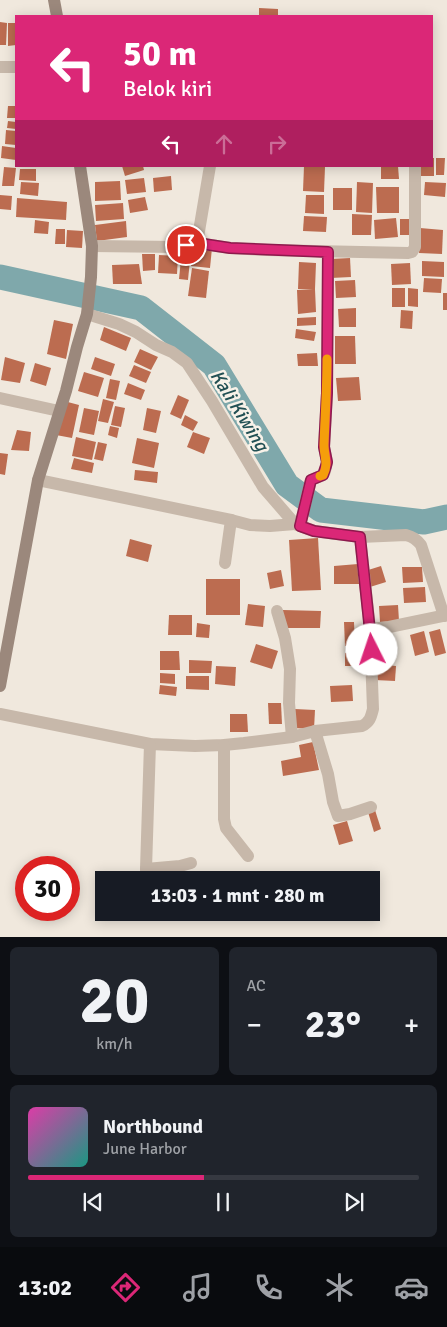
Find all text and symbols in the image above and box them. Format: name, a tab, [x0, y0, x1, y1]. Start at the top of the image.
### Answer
text: 50 m	[123, 32, 197, 75]
icon: left	[40, 35, 105, 100]
text: Belok kiri	[123, 75, 212, 102]
icon: left	[157, 130, 185, 158]
icon: ahead	[210, 130, 238, 158]
icon: right	[263, 130, 291, 158]
pin	[165, 224, 207, 266]
icon: arrive	[172, 231, 200, 259]
water label: Kali Kiwing	[205, 365, 275, 457]
position arrow	[345, 623, 397, 675]
speed limit sign: 30	[15, 856, 80, 921]
text: 13:03 · 1 mnt · 280 m	[151, 884, 324, 908]
text: 20	[79, 961, 149, 1041]
text: AC	[247, 976, 266, 996]
text: 23°	[305, 1001, 361, 1048]
text: −	[247, 1008, 262, 1042]
text: +	[404, 1008, 419, 1042]
text: km/h	[96, 1034, 132, 1054]
text: Northbound	[103, 1115, 203, 1139]
text: June Harbor	[103, 1139, 187, 1159]
icon: previous	[79, 1188, 107, 1216]
icon: pause	[209, 1188, 237, 1216]
icon: next	[340, 1188, 368, 1216]
icon: directions	[108, 1270, 143, 1305]
icon: music	[180, 1270, 215, 1305]
icon: phone	[251, 1270, 286, 1305]
icon: climate	[322, 1270, 357, 1305]
icon: car	[394, 1270, 429, 1305]
text: 13:02	[18, 1274, 72, 1301]

